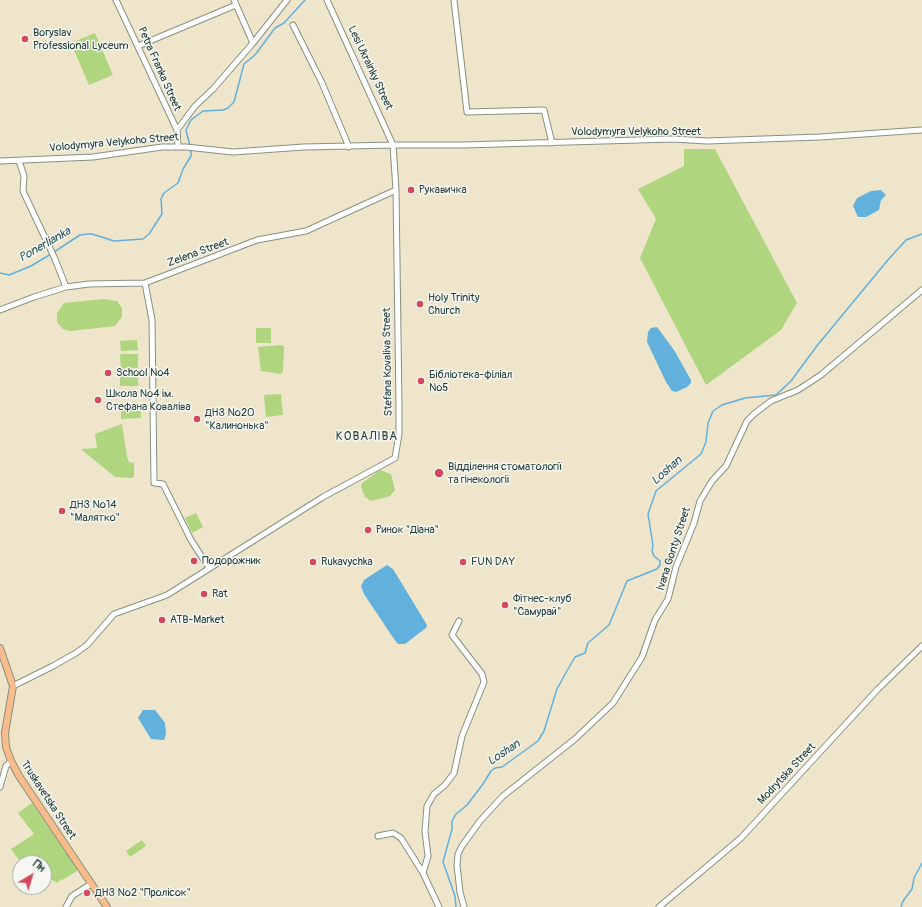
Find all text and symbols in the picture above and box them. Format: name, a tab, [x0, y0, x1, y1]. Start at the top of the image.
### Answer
street label: Lesi Ukrainky Street	[345, 24, 395, 112]
street label: Petra Franka Street	[134, 25, 184, 113]
place label: Boryslav Professional Lyceum	[33, 26, 129, 52]
marker: Boryslav Professional Lyceum	[20, 34, 30, 44]
street label: Volodymyra Velykoho Street	[571, 125, 701, 139]
street label: Volodymyra Velykoho Street	[49, 131, 179, 155]
place label: Рукавичка	[419, 183, 467, 197]
marker: Рукавичка	[406, 185, 416, 195]
water label: Ponerlianka	[16, 224, 74, 266]
street label: Zelena Street	[166, 236, 230, 270]
place label: Holy Trinity Church	[428, 291, 479, 317]
marker: Holy Trinity Church	[415, 299, 425, 309]
street label: Stefana Kovaliva Street	[380, 308, 396, 416]
place label: School №4	[116, 366, 170, 380]
marker: School №4	[103, 368, 113, 378]
place label: Бібліотека-філіал №5	[429, 368, 512, 394]
marker: Бібліотека-філіал №5	[416, 376, 426, 386]
place label: Школа №4 ім. Стефана Коваліва	[106, 387, 191, 413]
marker: Школа №4 ім. Стефана Коваліва	[93, 395, 103, 405]
place label: ДНЗ №20 "Калинонька"	[205, 406, 269, 432]
marker: ДНЗ №20 "Калинонька"	[192, 414, 202, 424]
district label: КОВАЛІВА	[336, 430, 398, 444]
water label: Loshan	[649, 454, 685, 488]
place label: Відділення стоматології та гінекології	[448, 460, 563, 486]
marker: Відділення стоматології та гінекології	[433, 467, 445, 479]
place label: ДНЗ №14 "Малятко"	[70, 498, 120, 524]
marker: ДНЗ №14 "Малятко"	[57, 506, 67, 516]
street label: Ivana Gonty Street	[654, 506, 694, 592]
place label: Ринок "Діана"	[376, 523, 439, 537]
marker: Ринок "Діана"	[363, 525, 373, 535]
place label: Подорожник	[202, 554, 261, 568]
place label: Rukavychka	[321, 555, 373, 569]
place label: FUN DAY	[471, 555, 515, 569]
marker: Подорожник	[189, 556, 199, 566]
marker: Rukavychka	[308, 557, 318, 567]
marker: FUN DAY	[458, 557, 468, 567]
place label: Rat	[212, 587, 228, 601]
marker: Rat	[199, 589, 209, 599]
place label: Фітнес-клуб "Самурай"	[513, 592, 571, 618]
marker: Фітнес-клуб "Самурай"	[500, 600, 510, 610]
place label: ATB-Market	[170, 613, 225, 627]
marker: ATB-Market	[157, 615, 167, 625]
water label: Loshan	[485, 737, 523, 769]
street label: Modrytska Street	[755, 741, 819, 807]
street label: Truskavetska Street	[18, 758, 78, 842]
north arrow	[12, 855, 52, 895]
text: Пн	[30, 857, 48, 875]
place label: ДНЗ №2 "Пролісок"	[95, 886, 191, 900]
marker: ДНЗ №2 "Пролісок"	[82, 888, 92, 898]

